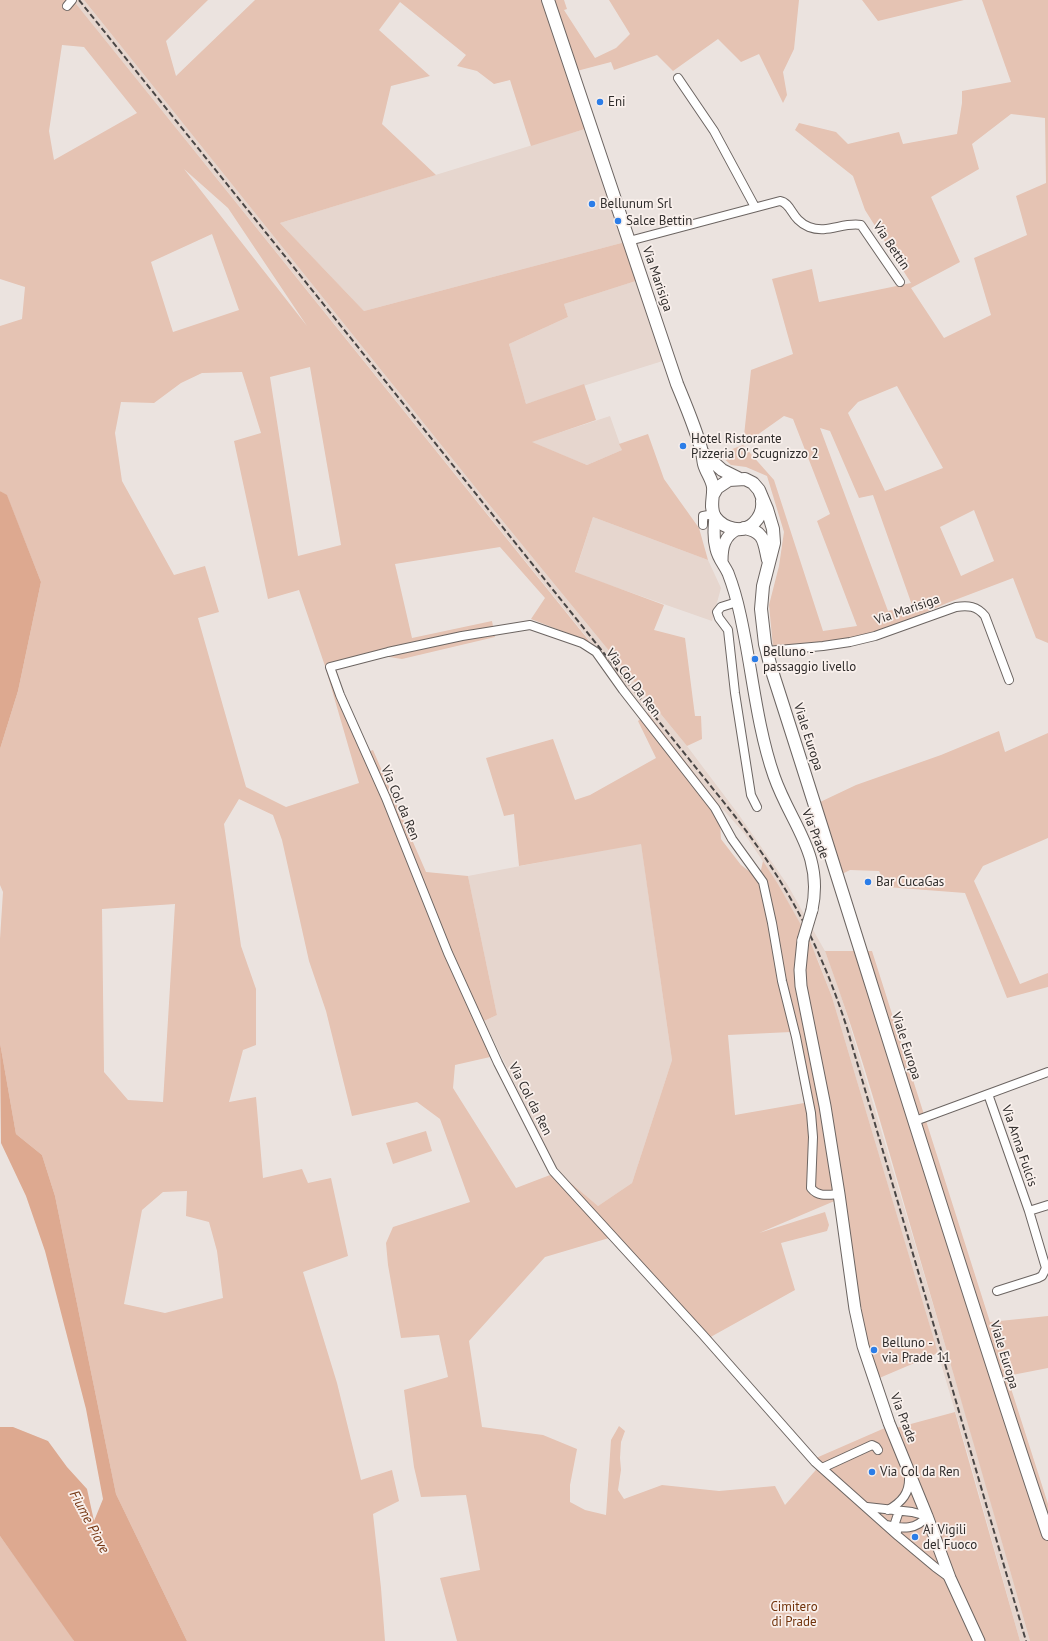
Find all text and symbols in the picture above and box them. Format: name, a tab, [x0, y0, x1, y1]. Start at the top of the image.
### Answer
place label: Eni	[608, 94, 626, 110]
marker: Eni	[595, 97, 605, 107]
place label: Bellunum Srl	[600, 196, 672, 212]
marker: Bellunum Srl	[587, 199, 597, 209]
place label: Salce Bettin	[626, 213, 692, 229]
marker: Salce Bettin	[613, 216, 623, 226]
street label: Via Bettin	[869, 219, 913, 273]
street label: Via Marisiga	[639, 244, 675, 314]
place label: Hotel Ristorante Pizzeria O' Scugnizzo 2	[691, 431, 819, 462]
marker: Hotel Ristorante Pizzeria O' Scugnizzo 2	[678, 441, 688, 451]
street label: Via Marisiga	[872, 592, 942, 628]
place label: Belluno - passaggio livello	[763, 644, 856, 675]
street label: Via Col Da Ren	[602, 646, 664, 720]
marker: Belluno - passaggio livello	[750, 654, 760, 664]
street label: Viale Europa	[790, 701, 826, 773]
street label: Via Col da Ren	[377, 763, 423, 843]
street label: Via Prade	[798, 807, 832, 861]
place label: Bar CucaGas	[876, 874, 944, 890]
marker: Bar CucaGas	[863, 877, 873, 887]
street label: Viale Europa	[888, 1010, 924, 1082]
street label: Via Col da Ren	[505, 1060, 555, 1138]
street label: Via Anna Fulcis	[998, 1103, 1040, 1189]
street label: Viale Europa	[986, 1319, 1022, 1391]
place label: Belluno - via Prade 11	[882, 1335, 951, 1366]
marker: Belluno - via Prade 11	[869, 1345, 879, 1355]
street label: Via Prade	[886, 1391, 920, 1445]
place label: Via Col da Ren	[880, 1464, 960, 1480]
marker: Via Col da Ren	[867, 1467, 877, 1477]
water label: Fiume Piave	[65, 1488, 113, 1556]
place label: Ai Vigili del Fuoco	[923, 1522, 977, 1553]
marker: Ai Vigili del Fuoco	[910, 1532, 920, 1542]
park label: Cimitero di Prade	[770, 1599, 818, 1630]

